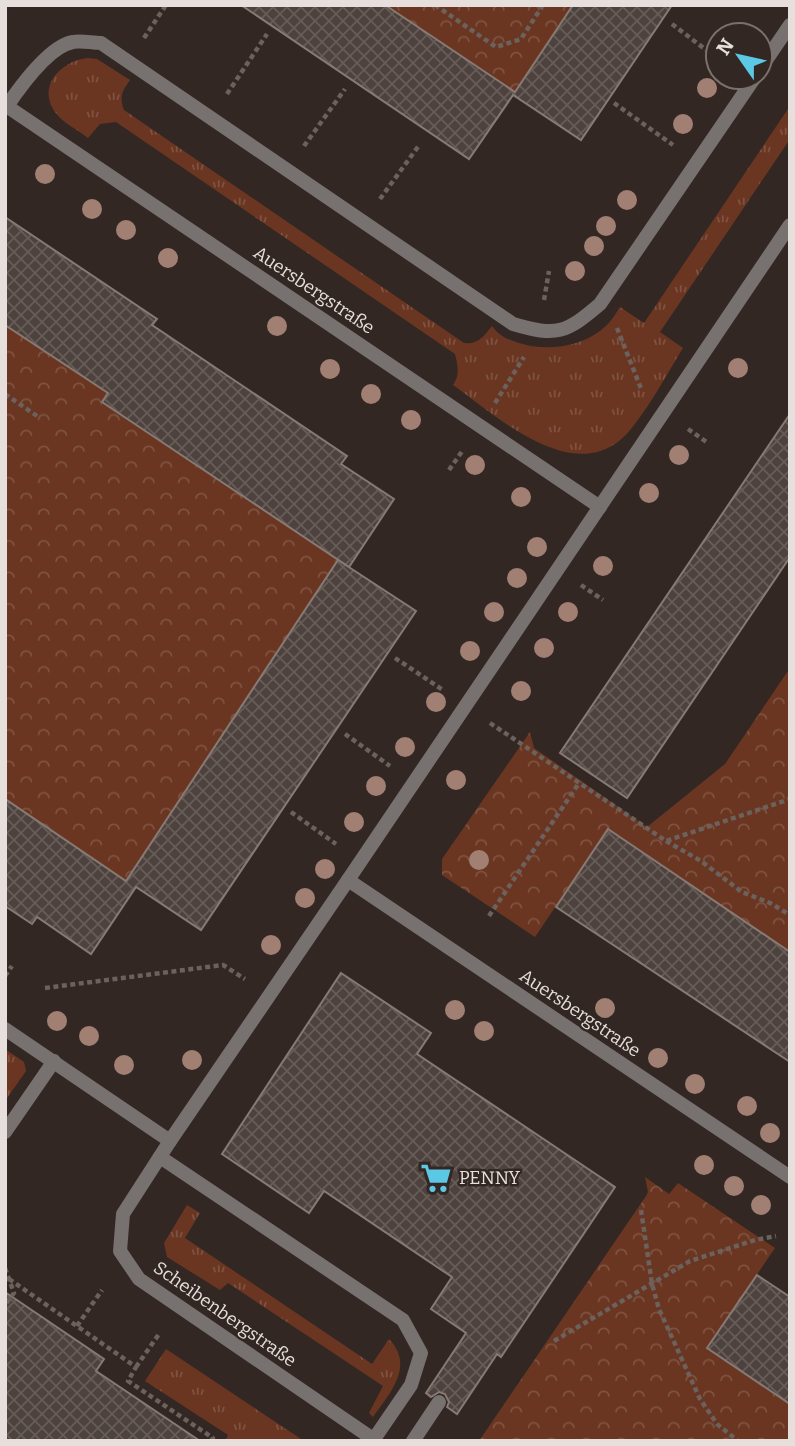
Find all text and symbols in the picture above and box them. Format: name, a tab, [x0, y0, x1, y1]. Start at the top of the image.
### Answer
north arrow	[704, 21, 774, 91]
text: N	[712, 34, 739, 59]
street label: Auersbergstraße	[249, 241, 379, 339]
street label: Auersbergstraße	[515, 964, 645, 1062]
supermarket icon: PENNY	[419, 1161, 453, 1195]
place label: PENNY	[459, 1167, 521, 1189]
street label: Scheibenbergstraße	[149, 1257, 301, 1371]

